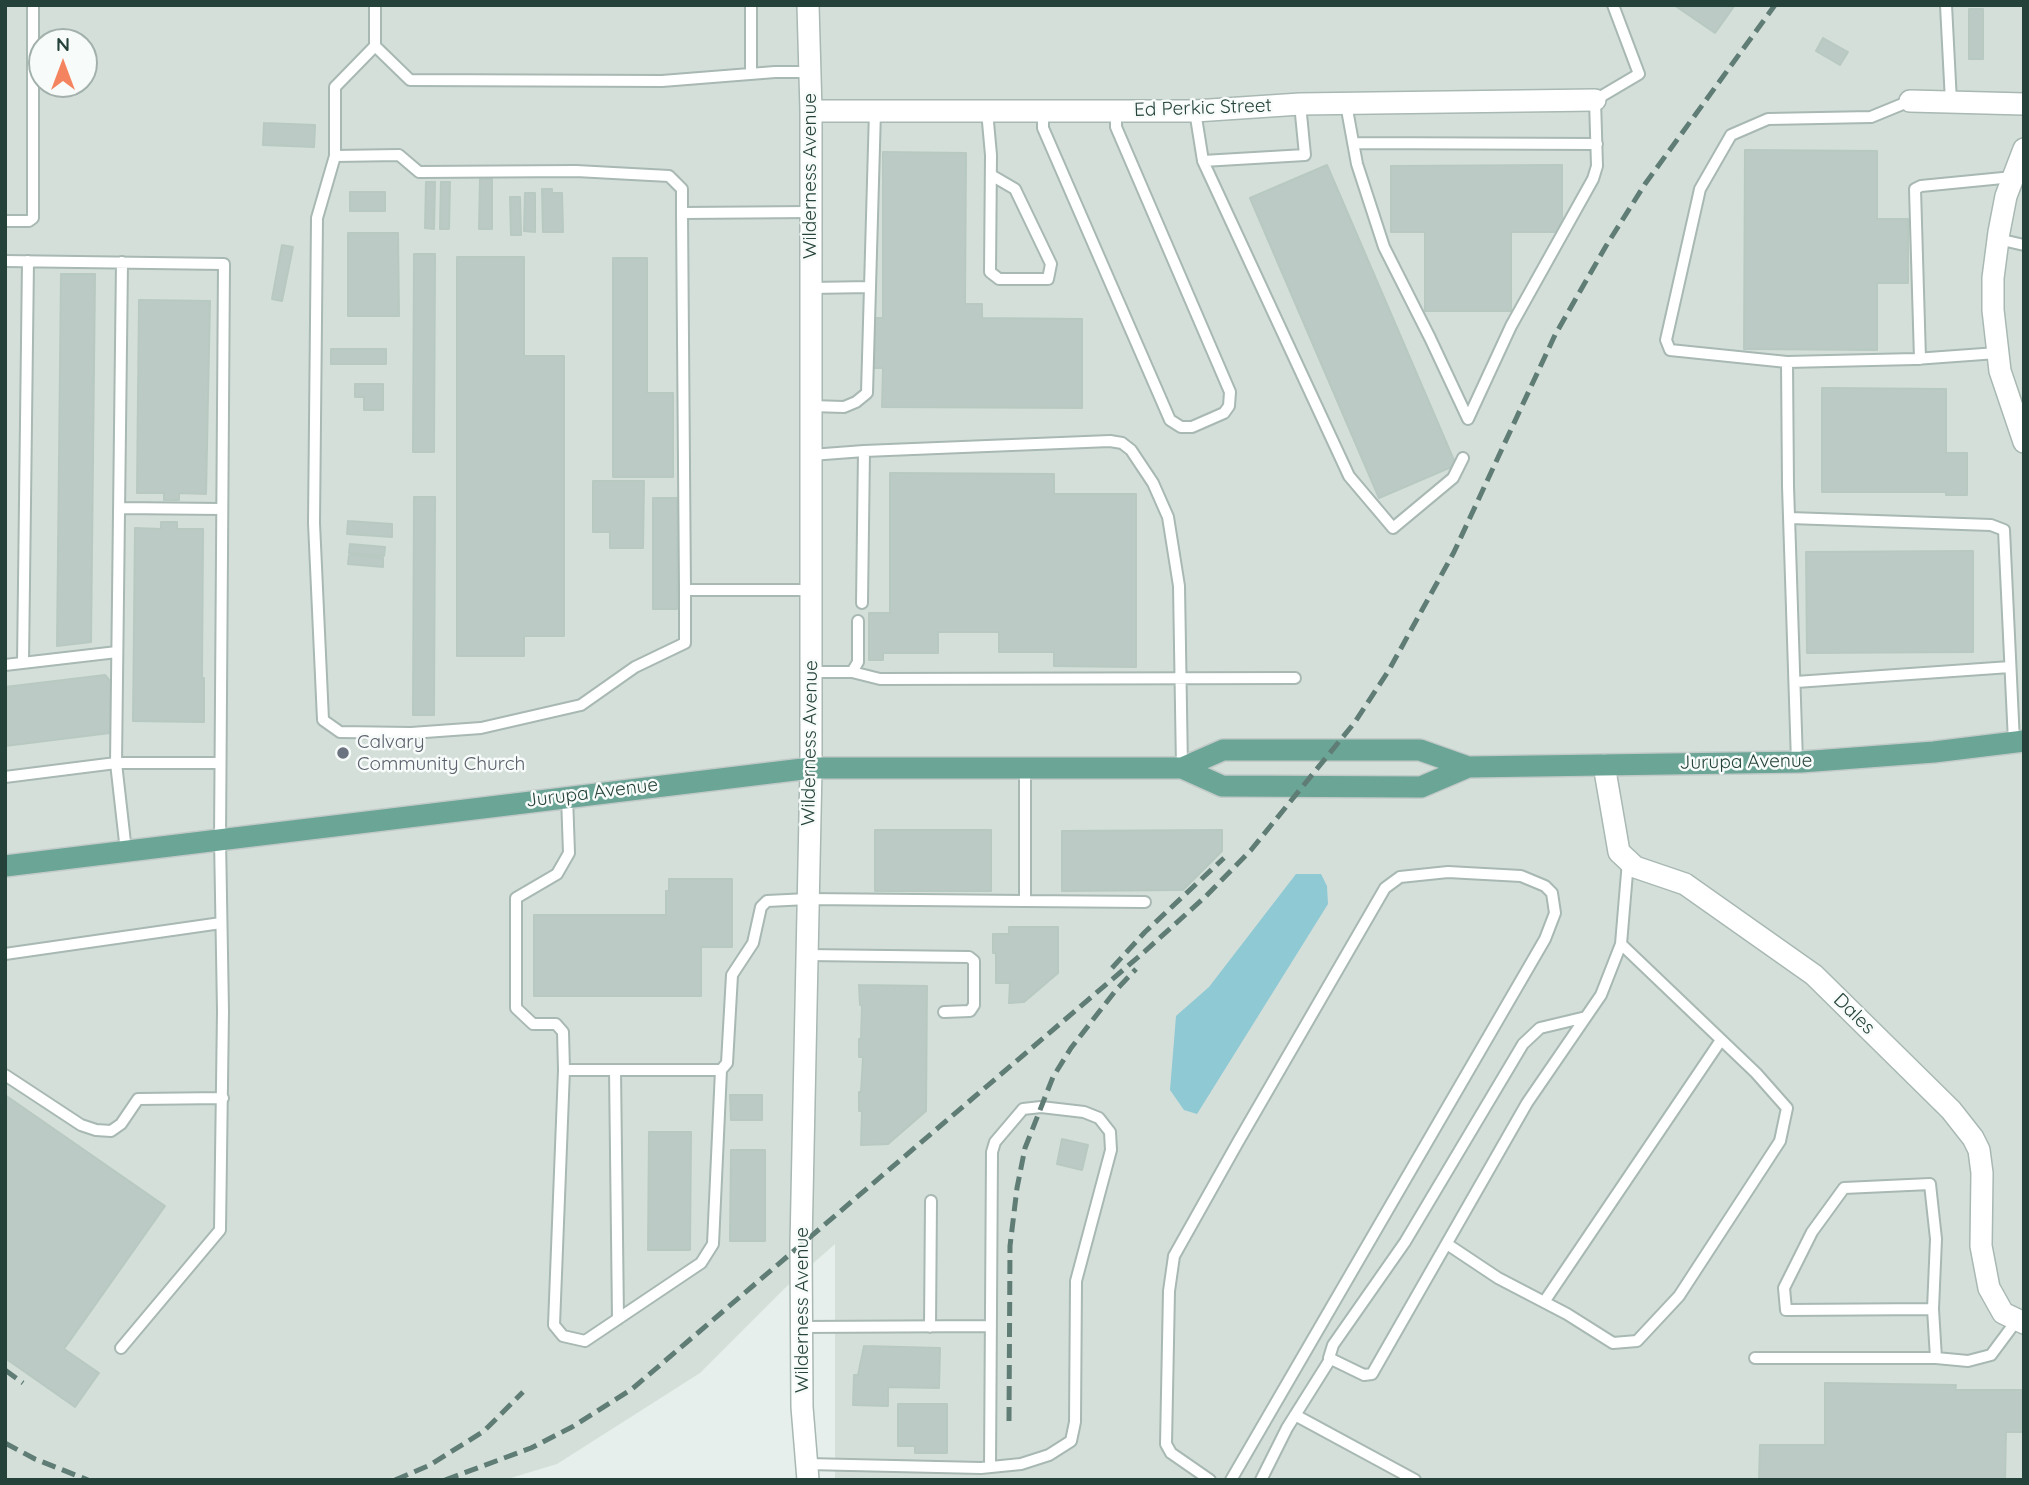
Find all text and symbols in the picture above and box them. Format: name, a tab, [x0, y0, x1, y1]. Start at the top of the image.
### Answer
north arrow	[28, 28, 98, 98]
text: N	[56, 32, 70, 56]
street label: Wilderness Avenue	[799, 93, 821, 259]
street label: Ed Perkic Street	[1134, 94, 1272, 122]
street label: Wilderness Avenue	[797, 660, 823, 826]
place label: Calvary Community Church	[357, 731, 525, 775]
marker: Calvary Community Church	[335, 745, 351, 761]
street label: Jurupa Avenue	[1679, 749, 1813, 775]
street label: Jurupa Avenue	[525, 774, 659, 812]
street label: Dales	[1828, 989, 1880, 1039]
street label: Wilderness Avenue	[791, 1227, 813, 1393]

